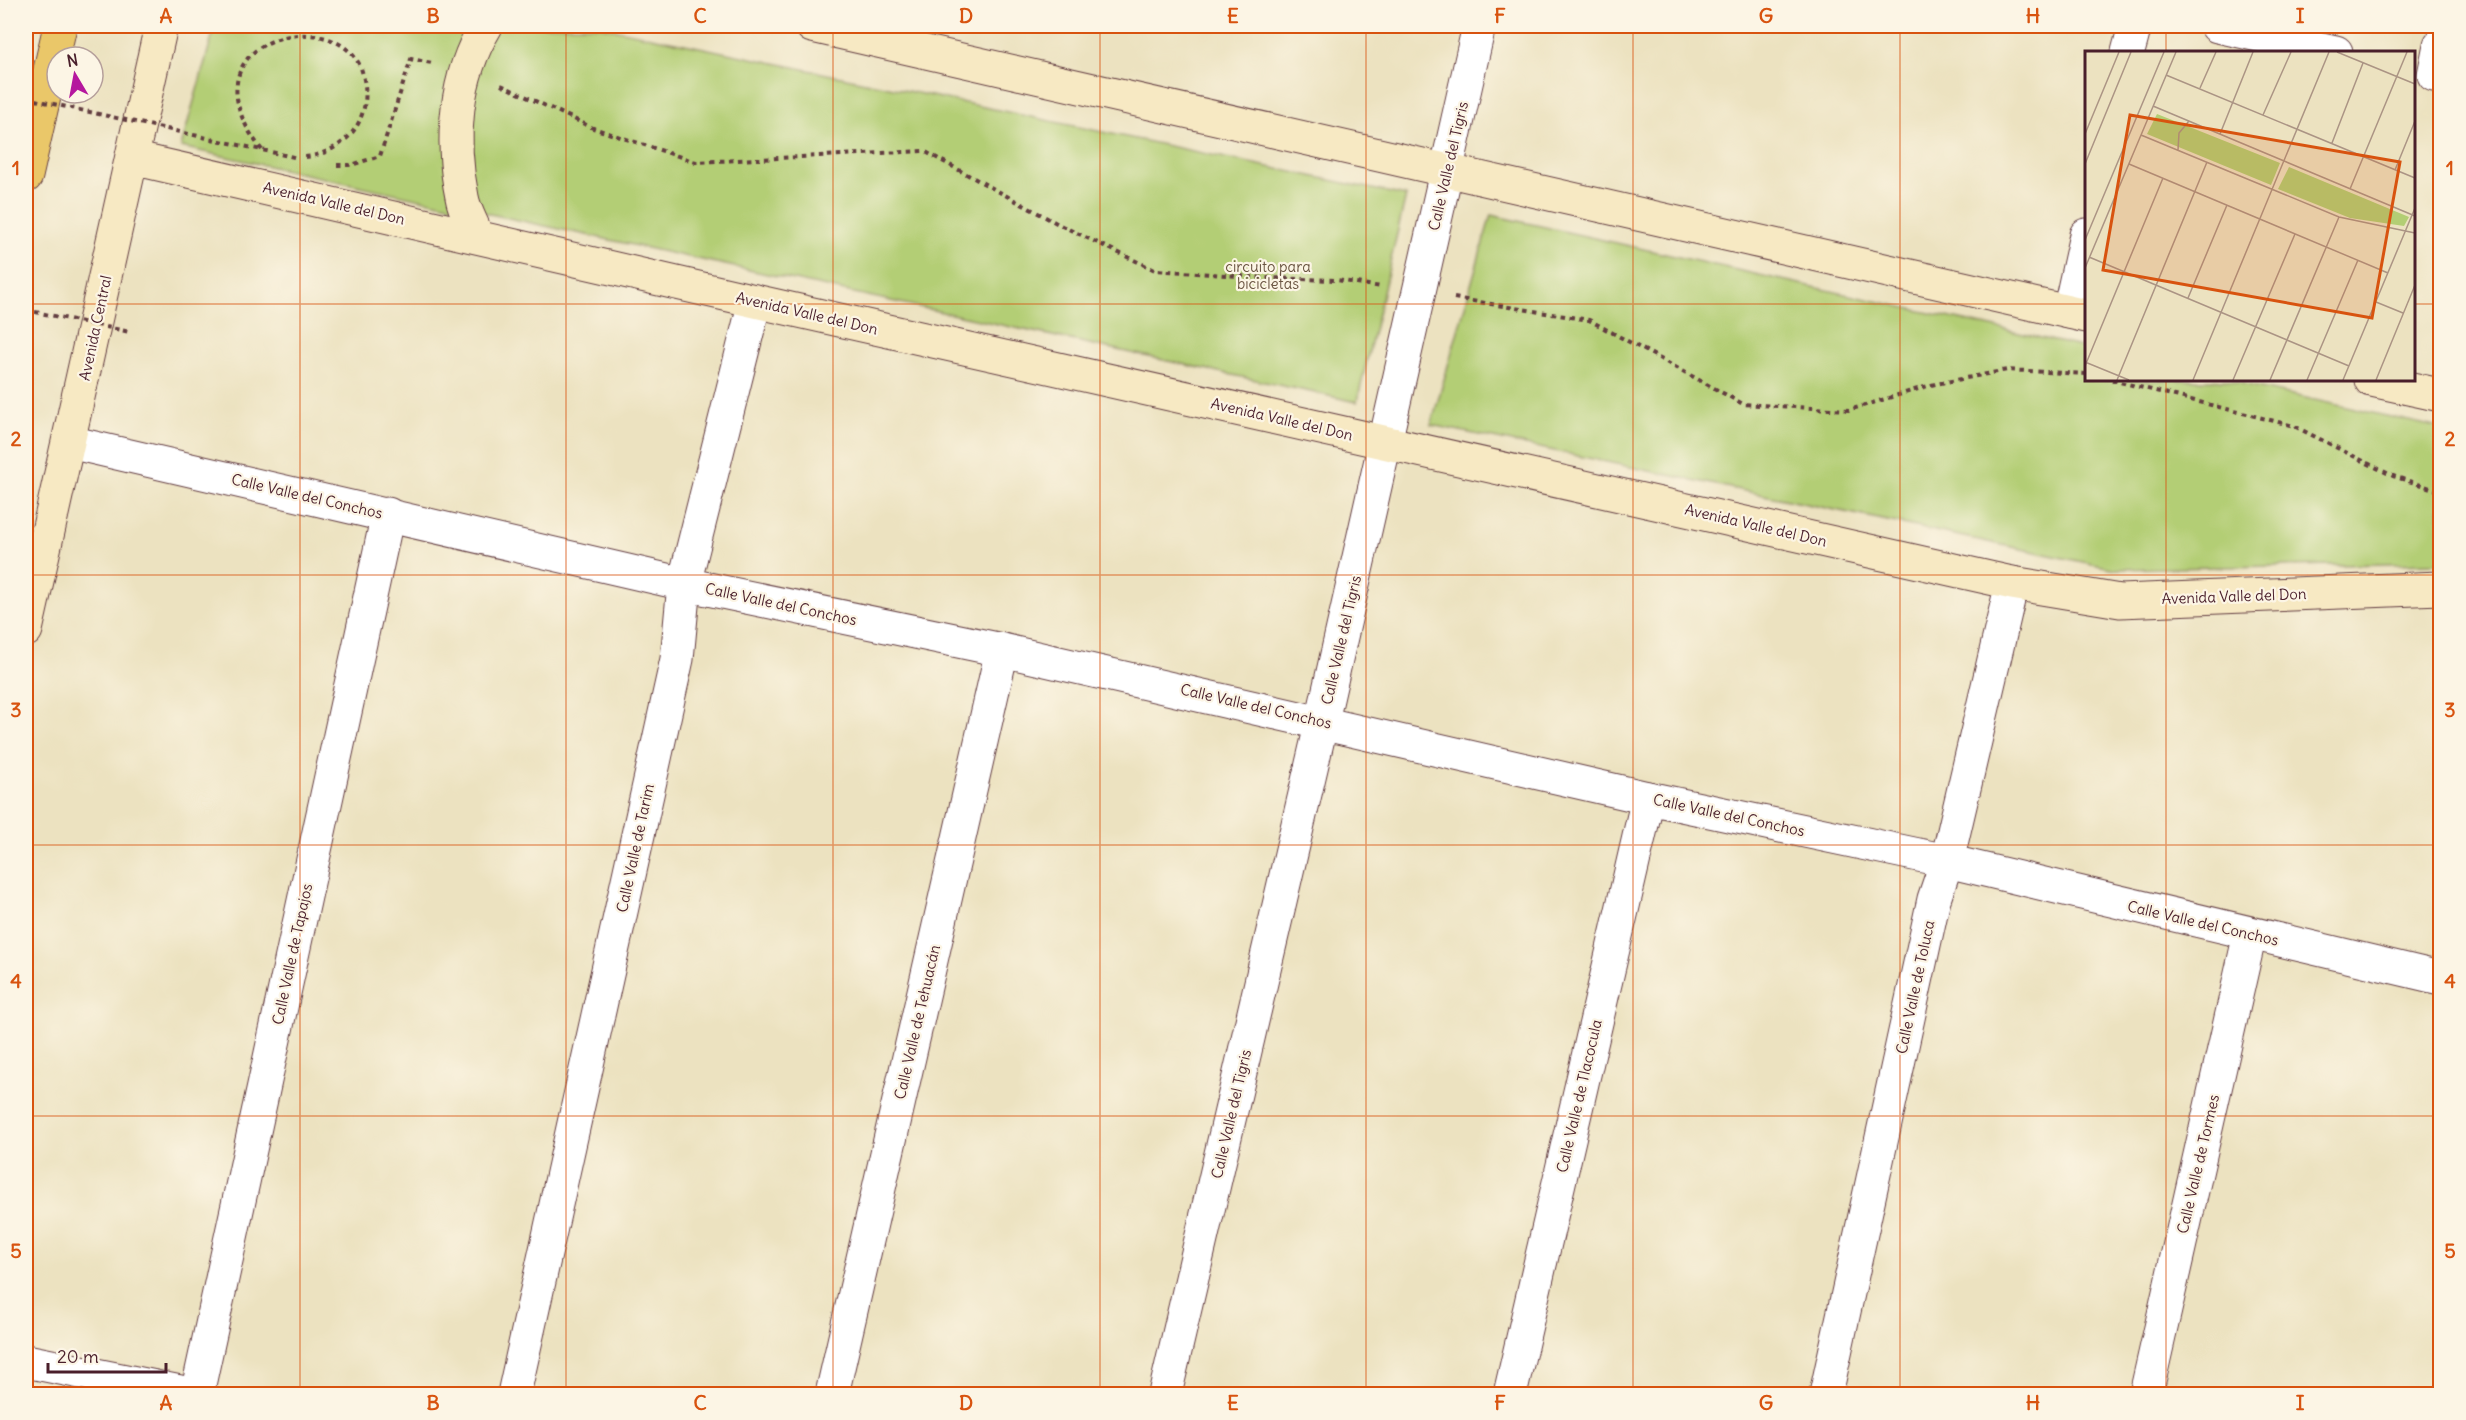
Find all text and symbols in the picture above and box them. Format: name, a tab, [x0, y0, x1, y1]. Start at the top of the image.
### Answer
text: A	[160, 3, 173, 28]
text: B	[426, 3, 440, 28]
text: C	[693, 3, 707, 28]
text: D	[959, 3, 973, 28]
text: E	[1227, 3, 1239, 28]
text: F	[1494, 3, 1506, 28]
text: G	[1759, 3, 1773, 28]
text: H	[2026, 3, 2040, 28]
text: I	[2296, 3, 2305, 28]
north arrow	[45, 45, 105, 105]
text: N	[65, 49, 80, 71]
inset map	[2085, 51, 2415, 381]
street label: Calle Valle del Tigris	[1424, 99, 1472, 232]
text: 1	[12, 155, 20, 180]
text: 1	[2446, 155, 2454, 180]
street label: Avenida Valle del Don	[261, 177, 407, 229]
park label: circuito para bicicletas	[1225, 257, 1311, 293]
street label: Avenida Central	[75, 274, 115, 382]
street label: Avenida Valle del Don	[734, 287, 880, 339]
street label: Avenida Valle del Don	[1209, 393, 1355, 445]
text: 2	[11, 426, 22, 451]
text: 2	[2445, 426, 2456, 451]
street label: Calle Valle del Conchos	[230, 469, 385, 523]
street label: Avenida Valle del Don	[1683, 499, 1829, 551]
street label: Calle Valle del Tigris	[1317, 573, 1365, 706]
street label: Calle Valle del Conchos	[703, 579, 859, 629]
street label: Avenida Valle del Don	[2161, 584, 2307, 608]
street label: Calle Valle del Conchos	[1179, 679, 1334, 733]
text: 3	[10, 697, 22, 722]
text: 3	[2444, 697, 2456, 722]
street label: Calle Valle de Tarim	[612, 782, 658, 914]
street label: Calle Valle del Conchos	[1651, 790, 1807, 840]
street label: Calle Valle de Tapajos	[268, 881, 316, 1026]
street label: Calle Valle del Conchos	[2126, 896, 2281, 950]
street label: Calle Valle de Toluca	[1892, 918, 1939, 1056]
street label: Calle Valle de Tehuacán	[890, 942, 944, 1101]
text: 4	[10, 968, 22, 993]
text: 4	[2444, 968, 2456, 993]
street label: Calle Valle de Tlacocula	[1552, 1017, 1606, 1175]
street label: Calle Valle del Tigris	[1207, 1047, 1255, 1180]
street label: Calle Valle de Tormes	[2173, 1092, 2223, 1235]
text: 5	[10, 1238, 22, 1263]
text: 5	[2444, 1238, 2456, 1263]
scale bar	[48, 1336, 166, 1374]
text: 20 m	[57, 1345, 99, 1368]
text: A	[160, 1390, 173, 1415]
text: B	[426, 1390, 440, 1415]
text: C	[693, 1390, 707, 1415]
text: D	[959, 1390, 973, 1415]
text: E	[1227, 1390, 1239, 1415]
text: F	[1494, 1390, 1506, 1415]
text: G	[1759, 1390, 1773, 1415]
text: H	[2026, 1390, 2040, 1415]
text: I	[2296, 1390, 2305, 1415]

